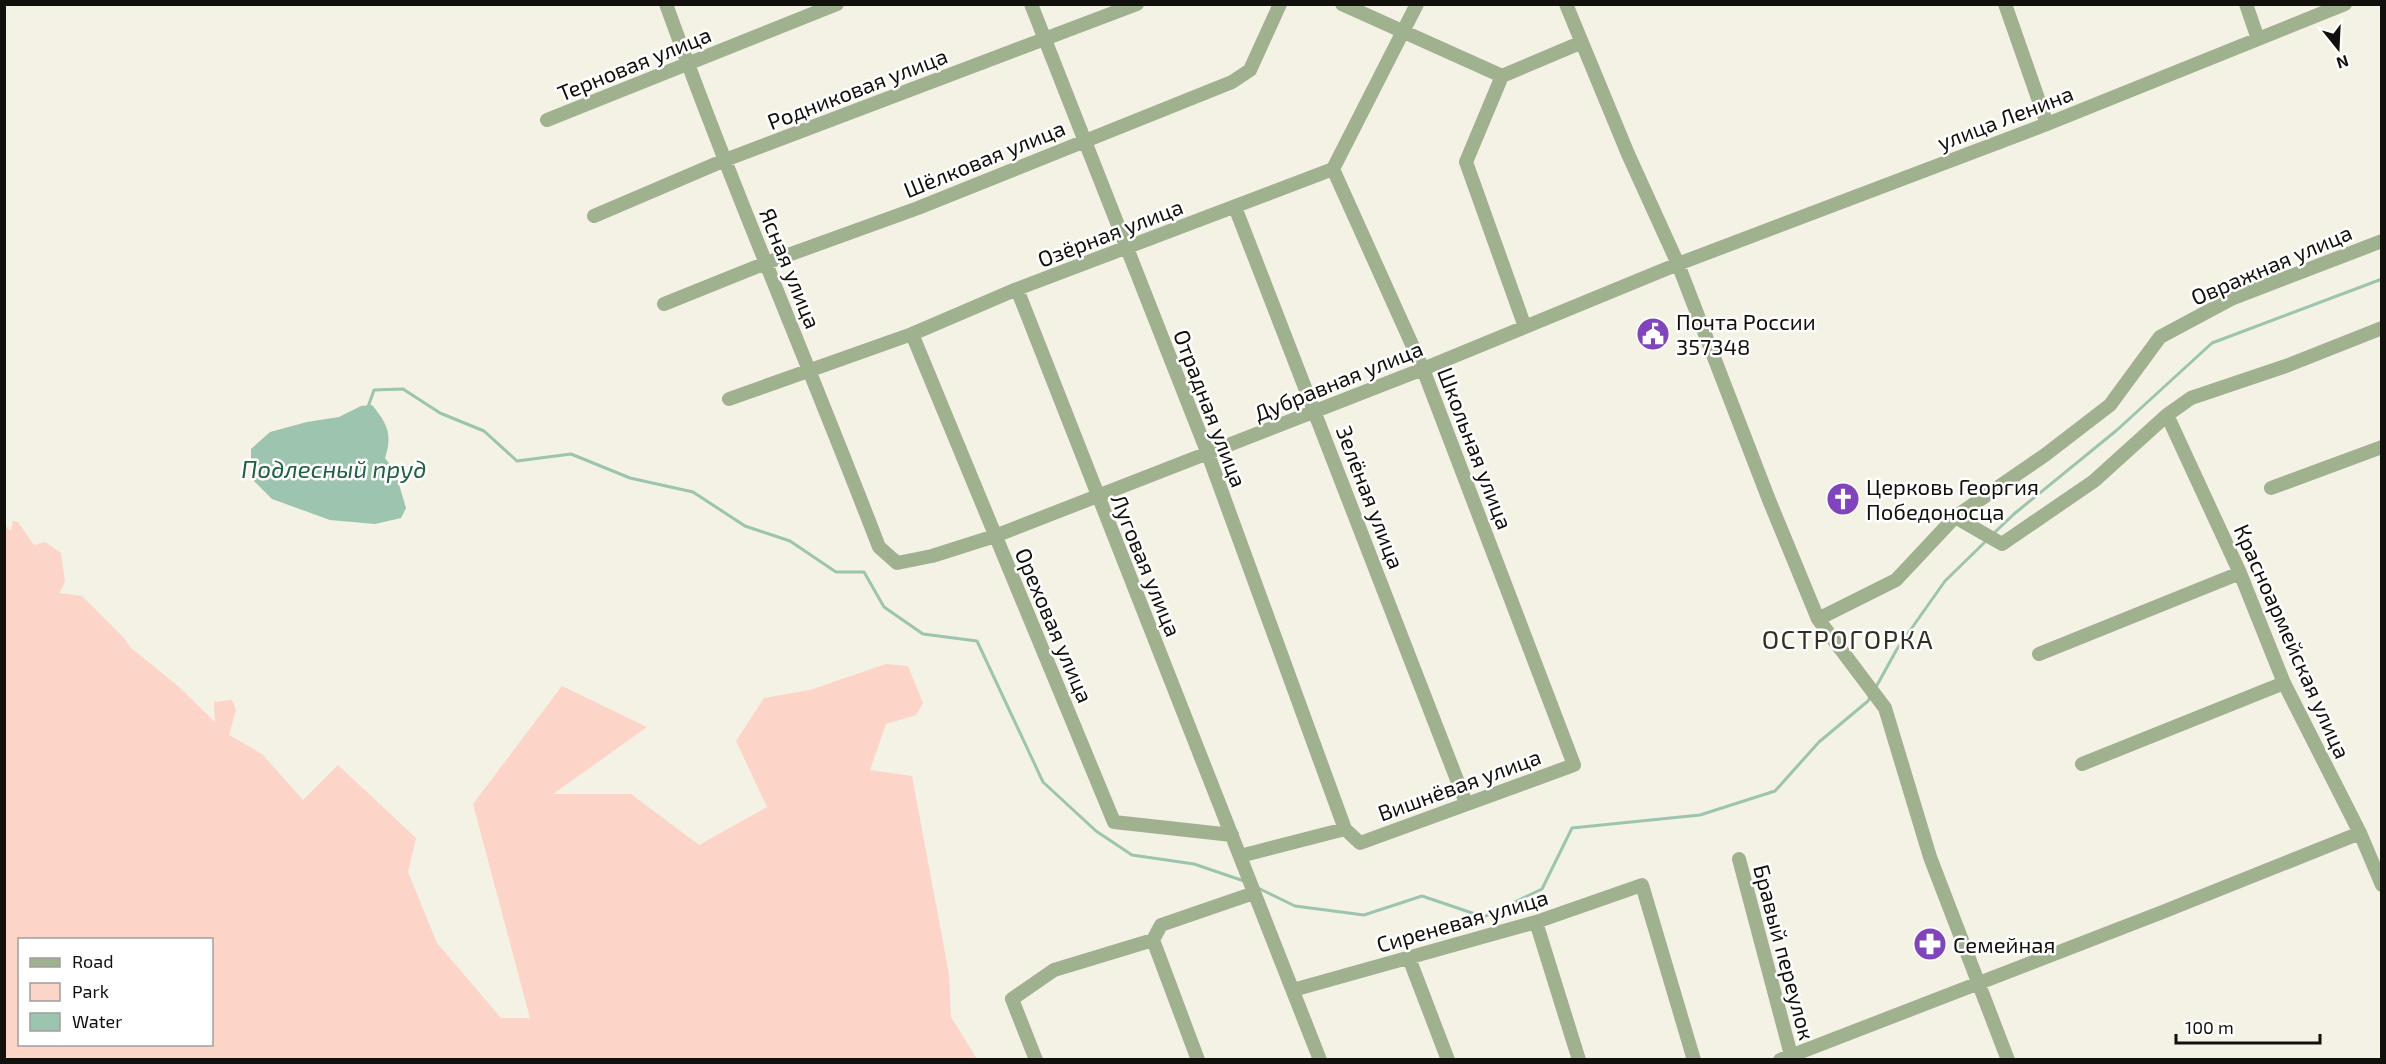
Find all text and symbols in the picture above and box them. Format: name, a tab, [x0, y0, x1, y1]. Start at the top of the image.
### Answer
north arrow	[2308, 18, 2368, 78]
street label: Терновая улица	[554, 20, 715, 107]
street label: Родниковая улица	[763, 42, 951, 135]
text: N	[2334, 52, 2351, 74]
street label: улица Ленина	[1933, 79, 2077, 156]
street label: Шёлковая улица	[900, 114, 1069, 203]
street label: Озёрная улица	[1034, 192, 1187, 273]
street label: Ясная улица	[754, 204, 827, 332]
street label: Овражная улица	[2187, 218, 2356, 311]
place label: Почта России 357348	[1676, 308, 1816, 359]
public building icon: Почта России 357348	[1635, 316, 1671, 352]
street label: Отрадная улица	[1168, 326, 1253, 491]
street label: Дубравная улица	[1250, 334, 1427, 427]
street label: Школьная улица	[1432, 363, 1519, 533]
street label: Зелёная улица	[1331, 422, 1410, 573]
water label: Подлесный пруд	[241, 454, 427, 483]
place label: Церковь Георгия Победоносца	[1866, 473, 2039, 524]
church icon: Церковь Георгия Победоносца	[1825, 481, 1861, 517]
street label: Луговая улица	[1106, 490, 1187, 640]
street label: Красноармейская улица	[2229, 520, 2356, 763]
street label: Ореховая улица	[1010, 544, 1099, 707]
district label: ОСТРОГОРКА	[1762, 623, 1934, 654]
street label: Вишнёвая улица	[1374, 742, 1544, 827]
street label: Бравый переулок	[1748, 861, 1821, 1043]
street label: Сиреневая улица	[1373, 883, 1551, 958]
pharmacy icon: Семейная	[1912, 926, 1948, 962]
place label: Семейная	[1953, 931, 2055, 957]
legend	[18, 938, 213, 1046]
text: Road	[72, 950, 113, 972]
text: Park	[72, 980, 109, 1002]
scale bar	[2176, 1007, 2320, 1045]
text: Water	[72, 1010, 122, 1032]
text: 100 m	[2185, 1016, 2234, 1038]

